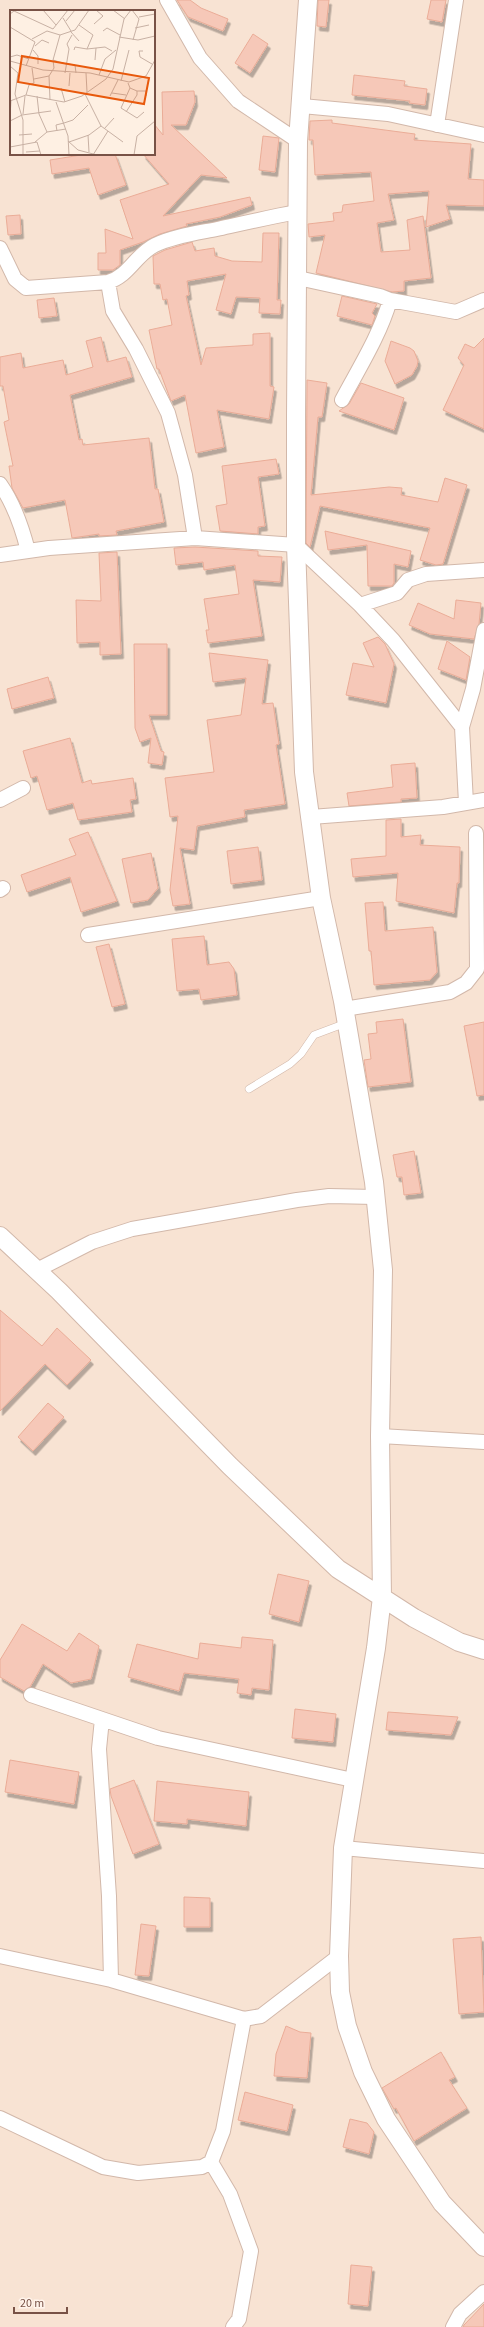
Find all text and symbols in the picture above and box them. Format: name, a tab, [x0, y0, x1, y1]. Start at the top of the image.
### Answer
inset map	[10, 10, 155, 155]
scale bar	[14, 2289, 67, 2315]
text: 20 m	[20, 2295, 44, 2312]

